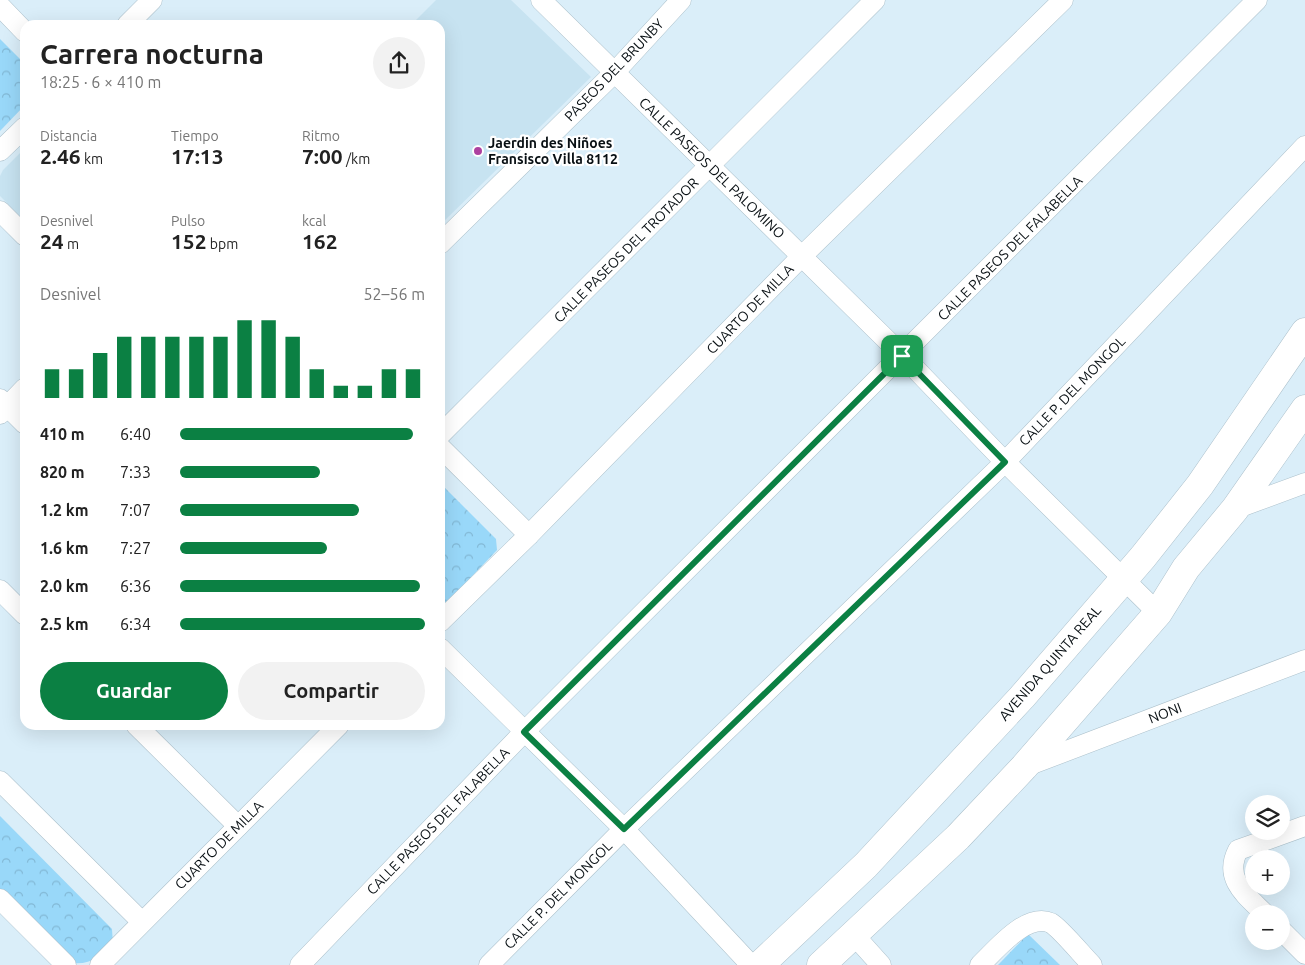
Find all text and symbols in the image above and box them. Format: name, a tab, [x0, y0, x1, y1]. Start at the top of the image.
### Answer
street label: PASEOS DEL BRUNBY	[561, 16, 667, 124]
button: share	[373, 37, 425, 89]
text: Carrera nocturna	[40, 38, 264, 69]
text: 18:25 · 6 × 410 m	[40, 73, 161, 91]
street label: CALLE PASEOS DEL PALOMINO	[636, 94, 788, 242]
text: Distancia	[40, 128, 97, 144]
text: Tiempo	[171, 128, 219, 144]
text: Ritmo	[302, 128, 340, 144]
place label: Jaerdin des Niñoes Fransisco Villa 8112	[488, 135, 618, 167]
text: 2.46	[40, 144, 81, 168]
text: 17:13	[171, 144, 224, 168]
text: 7:00	[302, 144, 343, 168]
marker: Jaerdin des Niñoes Fransisco Villa 8112	[472, 145, 484, 157]
text: km	[81, 151, 103, 167]
text: /km	[343, 151, 370, 167]
street label: CALLE PASEOS DEL FALABELLA	[934, 172, 1086, 324]
street label: CALLE PASEOS DEL TROTADOR	[550, 174, 702, 326]
text: Desnivel	[40, 213, 93, 229]
text: Pulso	[171, 213, 205, 229]
text: kcal	[302, 213, 326, 229]
text: 24	[40, 229, 64, 253]
text: 152	[171, 229, 207, 253]
text: 162	[302, 229, 338, 253]
text: m	[64, 236, 79, 252]
text: bpm	[207, 236, 238, 252]
street label: CUARTO DE MILLA	[703, 261, 797, 357]
text: Desnivel	[40, 285, 101, 303]
text: 52–56 m	[363, 285, 425, 303]
street label: CALLE P. DEL MONGOL	[1016, 333, 1128, 449]
pin	[881, 335, 923, 377]
icon: arrive	[888, 342, 916, 370]
text: 410 m	[40, 425, 85, 443]
text: 6:40	[120, 425, 151, 443]
text: 820 m	[40, 463, 85, 481]
text: 7:33	[120, 463, 151, 481]
text: 1.2 km	[40, 501, 89, 519]
text: 7:07	[120, 501, 151, 519]
text: 1.6 km	[40, 539, 89, 557]
text: 7:27	[120, 539, 151, 557]
text: 2.0 km	[40, 577, 89, 595]
text: 6:36	[120, 577, 151, 595]
street label: AVENIDA QUINTA REAL	[996, 602, 1104, 724]
text: 2.5 km	[40, 615, 89, 633]
text: 6:34	[120, 615, 151, 633]
button: Guardar	[40, 662, 228, 720]
button: Compartir	[238, 662, 425, 720]
street label: NONI	[1146, 699, 1184, 727]
street label: CALLE PASEOS DEL FALABELLA	[364, 744, 512, 898]
map controls	[1245, 795, 1290, 950]
button: layers	[1245, 795, 1290, 840]
street label: CUARTO DE MILLA	[172, 798, 266, 892]
street label: CALLE P. DEL MONGOL	[501, 838, 615, 952]
button: +	[1245, 850, 1290, 895]
button: −	[1245, 905, 1290, 950]

